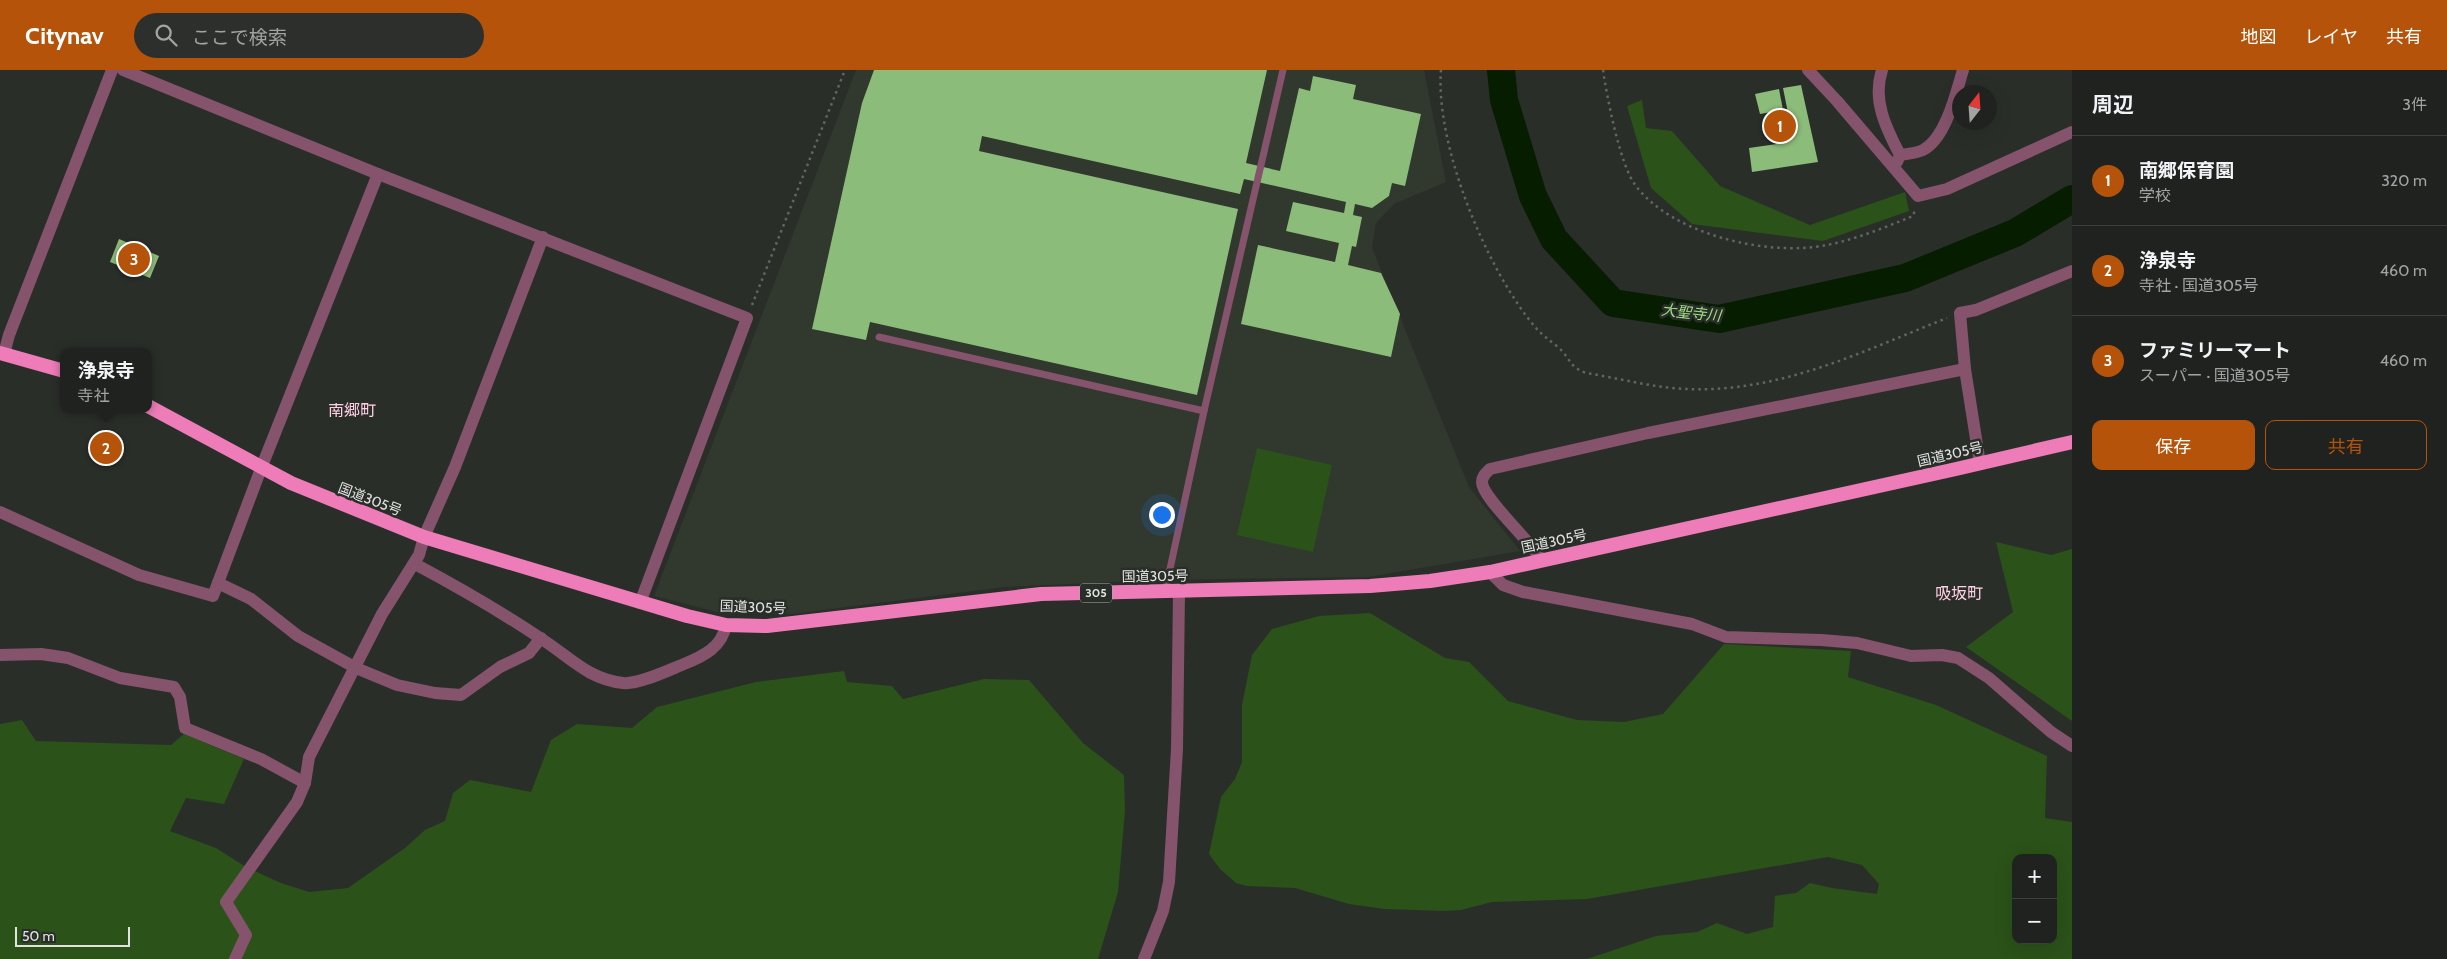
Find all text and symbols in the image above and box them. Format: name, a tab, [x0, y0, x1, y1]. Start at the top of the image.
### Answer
search box	[134, 13, 484, 58]
text: Citynav	[25, 21, 104, 50]
icon: search	[152, 21, 180, 49]
text: ここで検索	[192, 26, 287, 49]
text: 地図	[2241, 26, 2277, 48]
text: レイヤ	[2305, 26, 2358, 48]
text: 共有	[2386, 26, 2422, 48]
north arrow	[1952, 85, 1997, 130]
text: 周辺	[2092, 92, 2134, 117]
text: 3件	[2402, 95, 2427, 114]
pin: 1	[1764, 107, 1796, 145]
text: 南郷保育園	[2139, 159, 2234, 182]
text: 1	[2105, 171, 2111, 190]
text: 320 m	[2381, 171, 2427, 190]
text: 学校	[2139, 186, 2171, 205]
pin: 3	[118, 240, 150, 278]
text: 浄泉寺	[2139, 249, 2196, 272]
text: 2	[2104, 261, 2112, 280]
text: 460 m	[2380, 261, 2427, 280]
text: 寺社 · 国道305号	[2139, 276, 2259, 295]
water label: 大聖寺川	[1660, 301, 1724, 325]
text: ファミリーマート	[2139, 339, 2291, 362]
popup	[60, 348, 152, 413]
text: 3	[2104, 351, 2112, 370]
text: 460 m	[2380, 351, 2427, 370]
text: 浄泉寺	[77, 359, 135, 382]
text: スーパー · 国道305号	[2139, 366, 2290, 385]
text: 寺社	[77, 386, 110, 405]
district label: 南郷町	[328, 401, 376, 420]
button: 保存	[2092, 420, 2255, 470]
button: 共有	[2265, 420, 2427, 470]
pin: 2	[90, 429, 122, 467]
street label: 国道305号	[1915, 438, 1985, 470]
street label: 国道305号	[336, 479, 404, 519]
your location	[1149, 502, 1175, 528]
street label: 国道305号	[1519, 525, 1589, 557]
street label: 国道305号	[1121, 566, 1189, 586]
road number: 305	[1080, 584, 1112, 602]
district label: 吸坂町	[1935, 584, 1983, 603]
street label: 国道305号	[719, 597, 787, 617]
map controls	[2012, 854, 2057, 944]
button: +	[2012, 854, 2057, 899]
button: −	[2012, 899, 2057, 944]
scale bar	[15, 924, 130, 947]
text: 50 m	[22, 927, 55, 945]

